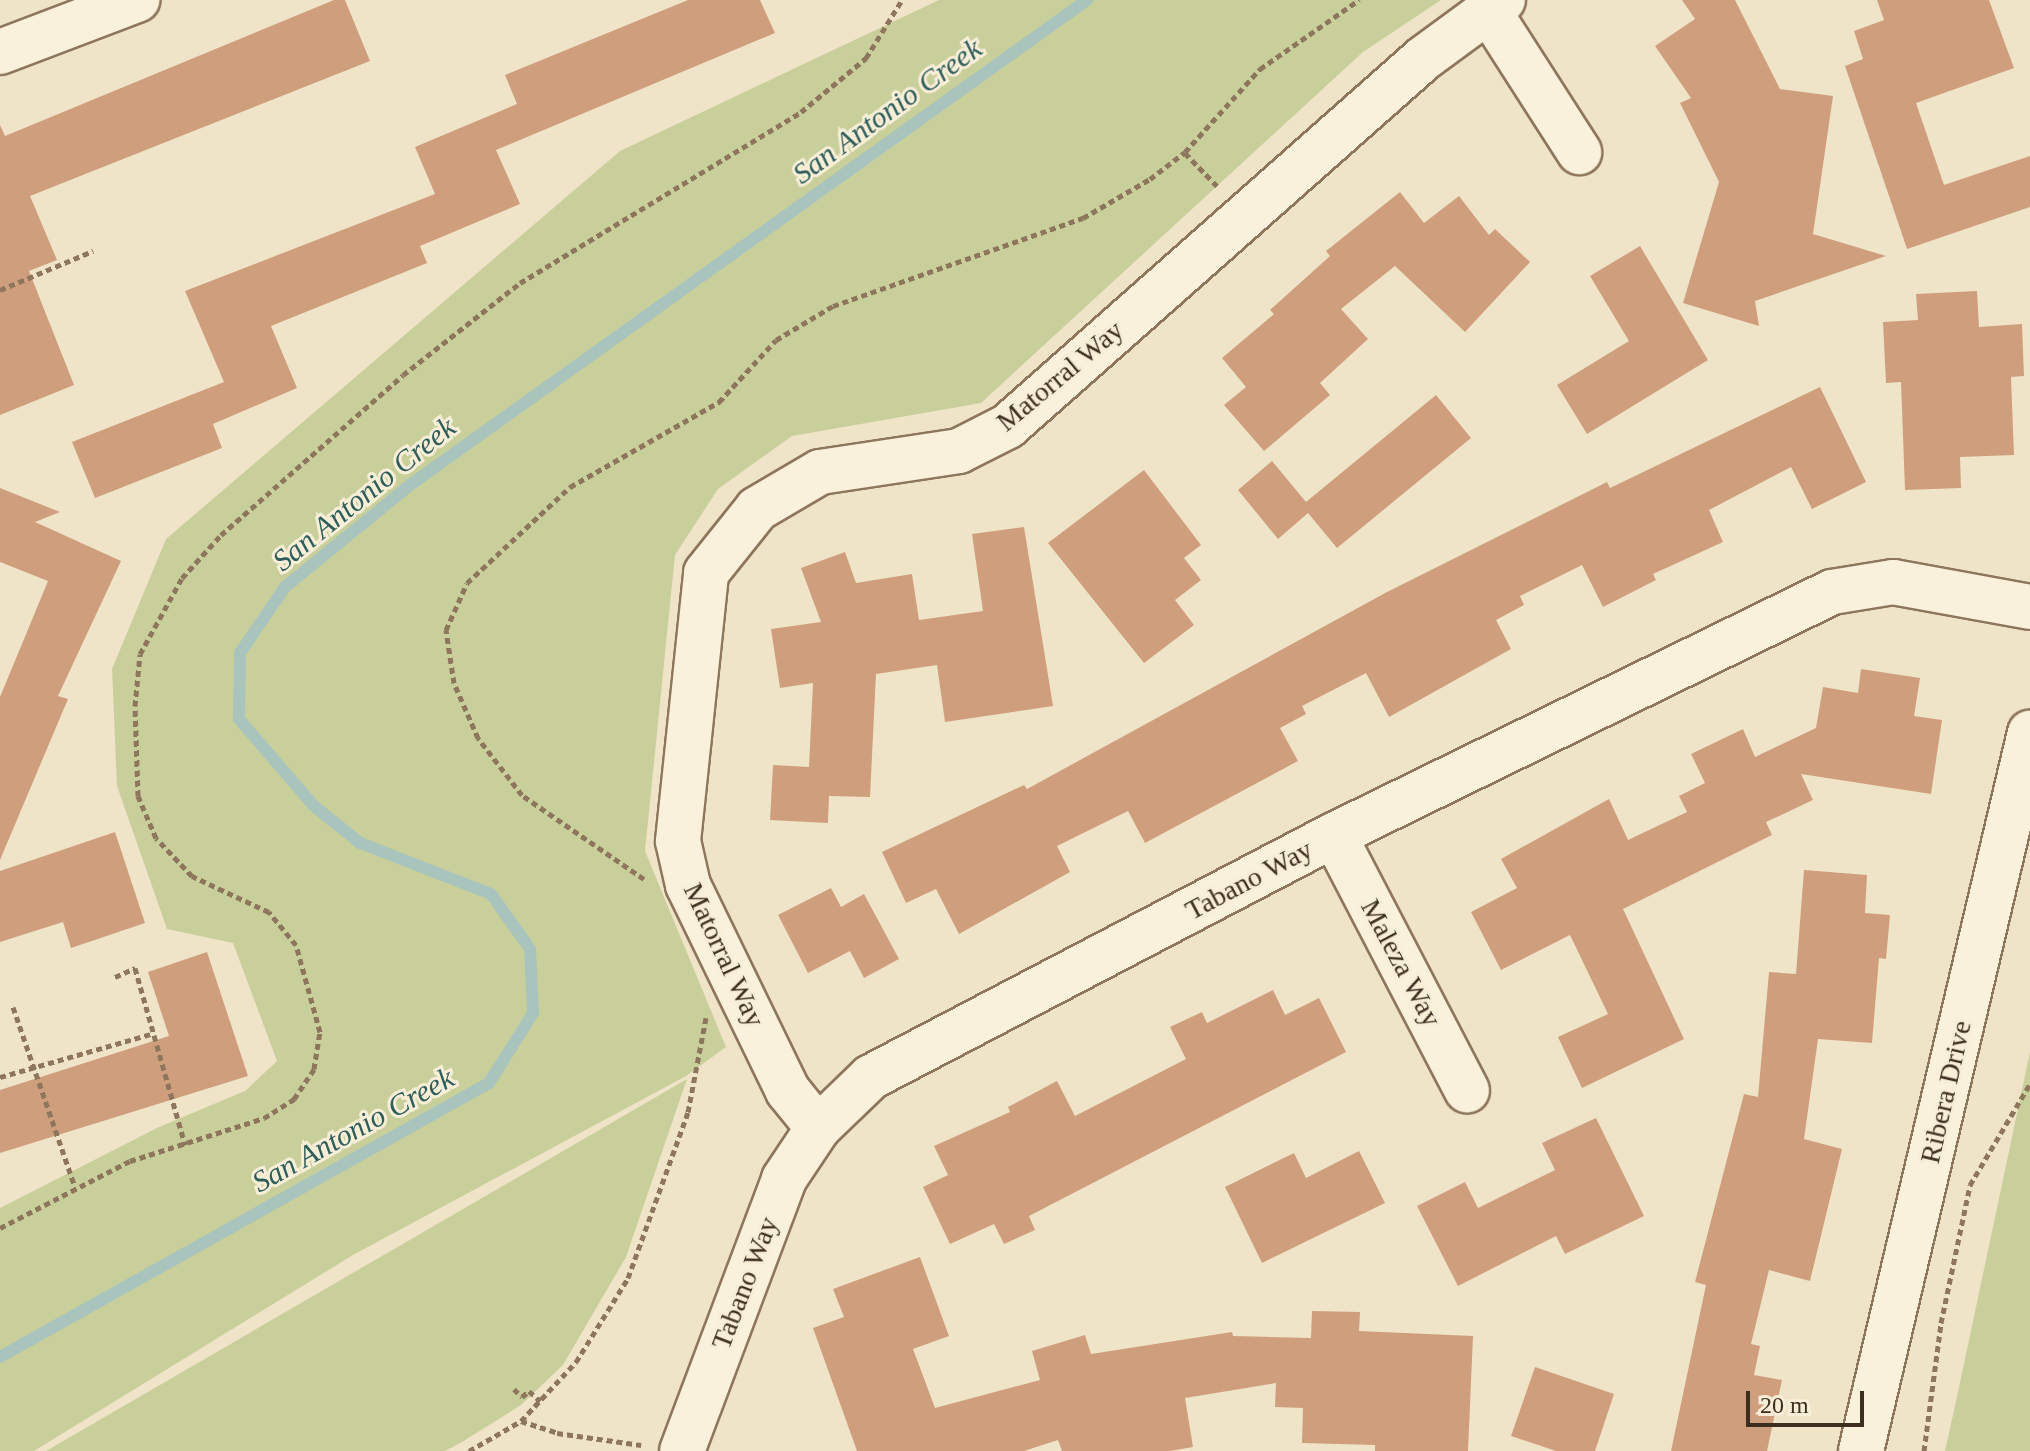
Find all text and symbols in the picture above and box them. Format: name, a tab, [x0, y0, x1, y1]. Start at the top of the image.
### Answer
water label: San Antonio Creek	[785, 30, 989, 192]
street label: Matorral Way	[990, 313, 1130, 439]
water label: San Antonio Creek	[265, 409, 463, 579]
street label: Tabano Way	[1179, 832, 1319, 928]
street label: Matorral Way	[676, 877, 772, 1033]
street label: Maleza Way	[1353, 893, 1449, 1033]
street label: Ribera Drive	[1913, 1017, 1979, 1167]
water label: San Antonio Creek	[246, 1060, 460, 1200]
street label: Tabano Way	[704, 1212, 786, 1354]
scale bar	[1750, 1375, 1868, 1425]
text: 20 m	[1760, 1392, 1809, 1418]

